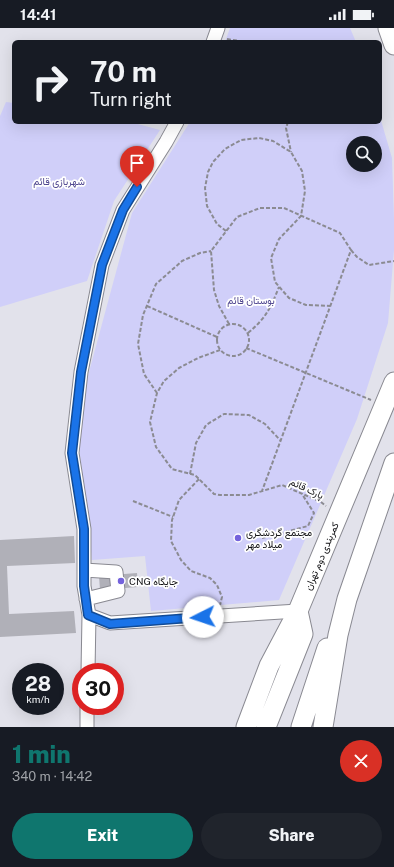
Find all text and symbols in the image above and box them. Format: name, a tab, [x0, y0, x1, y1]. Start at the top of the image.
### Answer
text: 14:41	[20, 6, 57, 23]
text: 70 m	[90, 55, 157, 88]
icon: right	[24, 56, 76, 108]
text: Turn right	[90, 89, 172, 110]
map controls	[346, 136, 382, 172]
button: search	[346, 136, 382, 172]
pin	[120, 146, 154, 187]
icon: arrive	[126, 152, 148, 174]
park label: شهربازی قائم	[33, 175, 85, 188]
park label: بوستان قائم	[227, 294, 275, 307]
street label: پارک قائم	[287, 475, 326, 503]
street label: کمربندی دوم تهران	[301, 520, 342, 592]
place label: مجتمع گردشگری میلاد مهر	[245, 526, 312, 551]
marker: مجتمع گردشگری میلاد مهر	[233, 533, 243, 543]
place label: CNG جایگاه	[129, 575, 178, 588]
marker: CNG جایگاه	[116, 576, 126, 586]
position arrow	[182, 596, 224, 638]
speed limit sign: 30	[72, 663, 124, 715]
text: 28	[25, 672, 51, 696]
text: km/h	[26, 693, 50, 705]
text: 1 min	[12, 740, 71, 768]
button: close	[340, 740, 382, 782]
text: 340 m · 14:42	[12, 769, 92, 784]
button: Exit	[12, 813, 193, 859]
button: Share	[201, 813, 382, 859]

